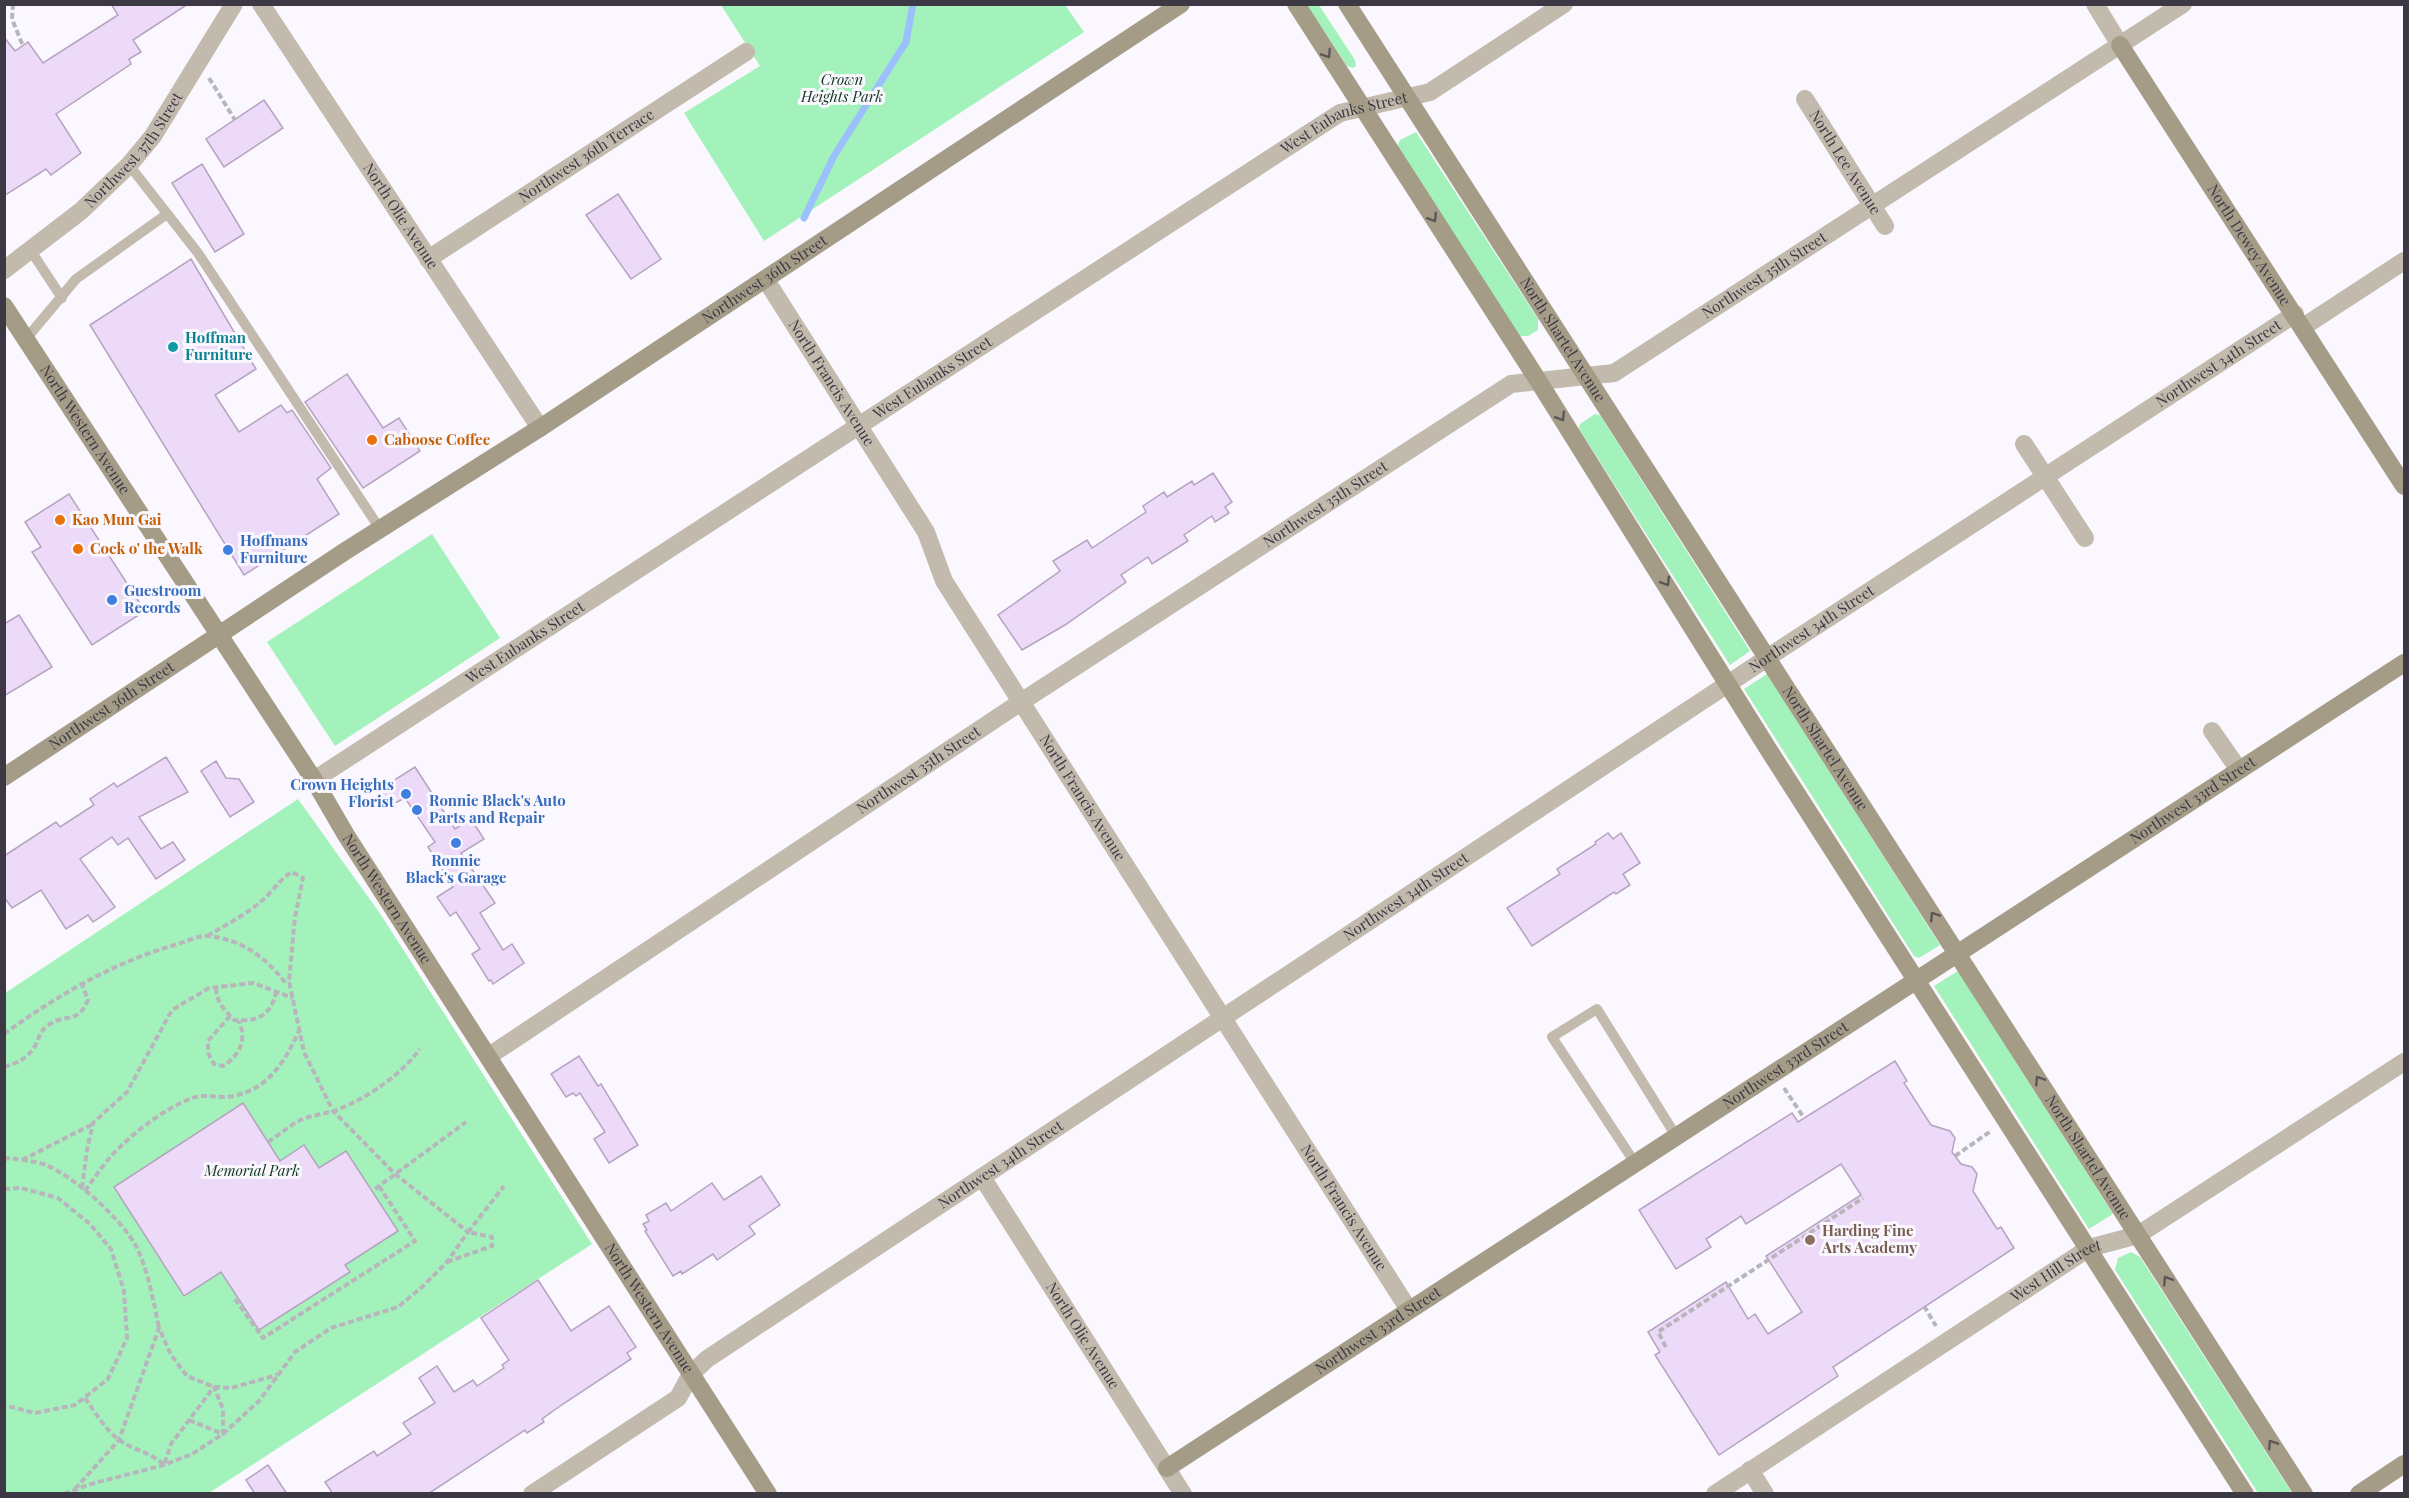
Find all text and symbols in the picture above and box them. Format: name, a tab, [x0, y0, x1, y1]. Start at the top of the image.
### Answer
one-way arrow	[1320, 48, 1332, 58]
park label: Crown Heights Park	[800, 69, 883, 106]
street label: West Eubanks Street	[1276, 86, 1410, 158]
street label: Northwest 37th Street	[80, 88, 187, 212]
street label: Northwest 36th Terrace	[514, 104, 657, 206]
street label: North Lee Avenue	[1805, 106, 1886, 218]
street label: North Olie Avenue	[359, 159, 444, 273]
street label: North Dewey Avenue	[2203, 180, 2296, 309]
one-way arrow	[1425, 212, 1437, 222]
street label: Northwest 35th Street	[1698, 226, 1831, 322]
street label: Northwest 36th Street	[697, 229, 831, 327]
street label: North Shartel Avenue	[1516, 273, 1611, 405]
street label: Northwest 34th Street	[2152, 314, 2286, 411]
street label: North Francis Avenue	[785, 315, 880, 449]
place label: Hoffman Furniture	[185, 327, 253, 364]
street label: West Eubanks Street	[868, 331, 996, 423]
marker: Hoffman Furniture	[166, 340, 180, 354]
street label: North Western Avenue	[36, 361, 135, 498]
one-way arrow	[1553, 411, 1565, 421]
place label: Caboose Coffee	[384, 429, 491, 449]
marker: Caboose Coffee	[365, 433, 379, 447]
street label: Northwest 35th Street	[1259, 455, 1392, 551]
place label: Kao Mun Gai	[72, 509, 162, 529]
marker: Kao Mun Gai	[53, 513, 67, 527]
place label: Hoffmans Furniture	[240, 530, 308, 567]
place label: Cock o' the Walk	[90, 538, 203, 558]
marker: Cock o' the Walk	[71, 542, 85, 556]
marker: Hoffmans Furniture	[221, 543, 235, 557]
one-way arrow	[1658, 575, 1669, 586]
street label: Northwest 34th Street	[1744, 579, 1878, 676]
place label: Guestroom Records	[124, 580, 202, 617]
marker: Guestroom Records	[105, 593, 119, 607]
street label: West Eubanks Street	[461, 596, 588, 688]
street label: Northwest 36th Street	[44, 656, 178, 754]
street label: North Shartel Avenue	[1779, 682, 1873, 814]
street label: Northwest 35th Street	[852, 720, 985, 818]
street label: North Francis Avenue	[1036, 730, 1131, 864]
street label: Northwest 33rd Street	[2126, 751, 2260, 848]
place label: Crown Heights Florist	[290, 774, 395, 811]
marker: Crown Heights Florist	[399, 787, 413, 801]
place label: Ronnie Black's Auto Parts and Repair	[429, 790, 566, 827]
marker: Ronnie Black's Auto Parts and Repair	[410, 803, 424, 817]
street label: North Western Avenue	[339, 830, 437, 967]
marker: Ronnie Black's Garage	[449, 836, 463, 850]
street label: Northwest 34th Street	[1339, 847, 1473, 945]
place label: Ronnie Black's Garage	[405, 850, 507, 887]
one-way arrow	[1930, 912, 1942, 922]
street label: Northwest 33rd Street	[1718, 1016, 1852, 1113]
one-way arrow	[2036, 1076, 2047, 1087]
street label: North Shartel Avenue	[2041, 1091, 2136, 1223]
street label: Northwest 34th Street	[934, 1115, 1067, 1213]
street label: North Francis Avenue	[1297, 1140, 1392, 1274]
park label: Memorial Park	[203, 1160, 300, 1180]
place label: Harding Fine Arts Academy	[1821, 1220, 1917, 1257]
marker: Harding Fine Arts Academy	[1803, 1233, 1817, 1247]
street label: West Hill Street	[2006, 1234, 2104, 1306]
street label: North Western Avenue	[601, 1239, 699, 1377]
one-way arrow	[2163, 1276, 2174, 1287]
street label: North Olie Avenue	[1042, 1278, 1125, 1393]
street label: Northwest 33rd Street	[1311, 1281, 1445, 1378]
one-way arrow	[2268, 1440, 2280, 1450]

